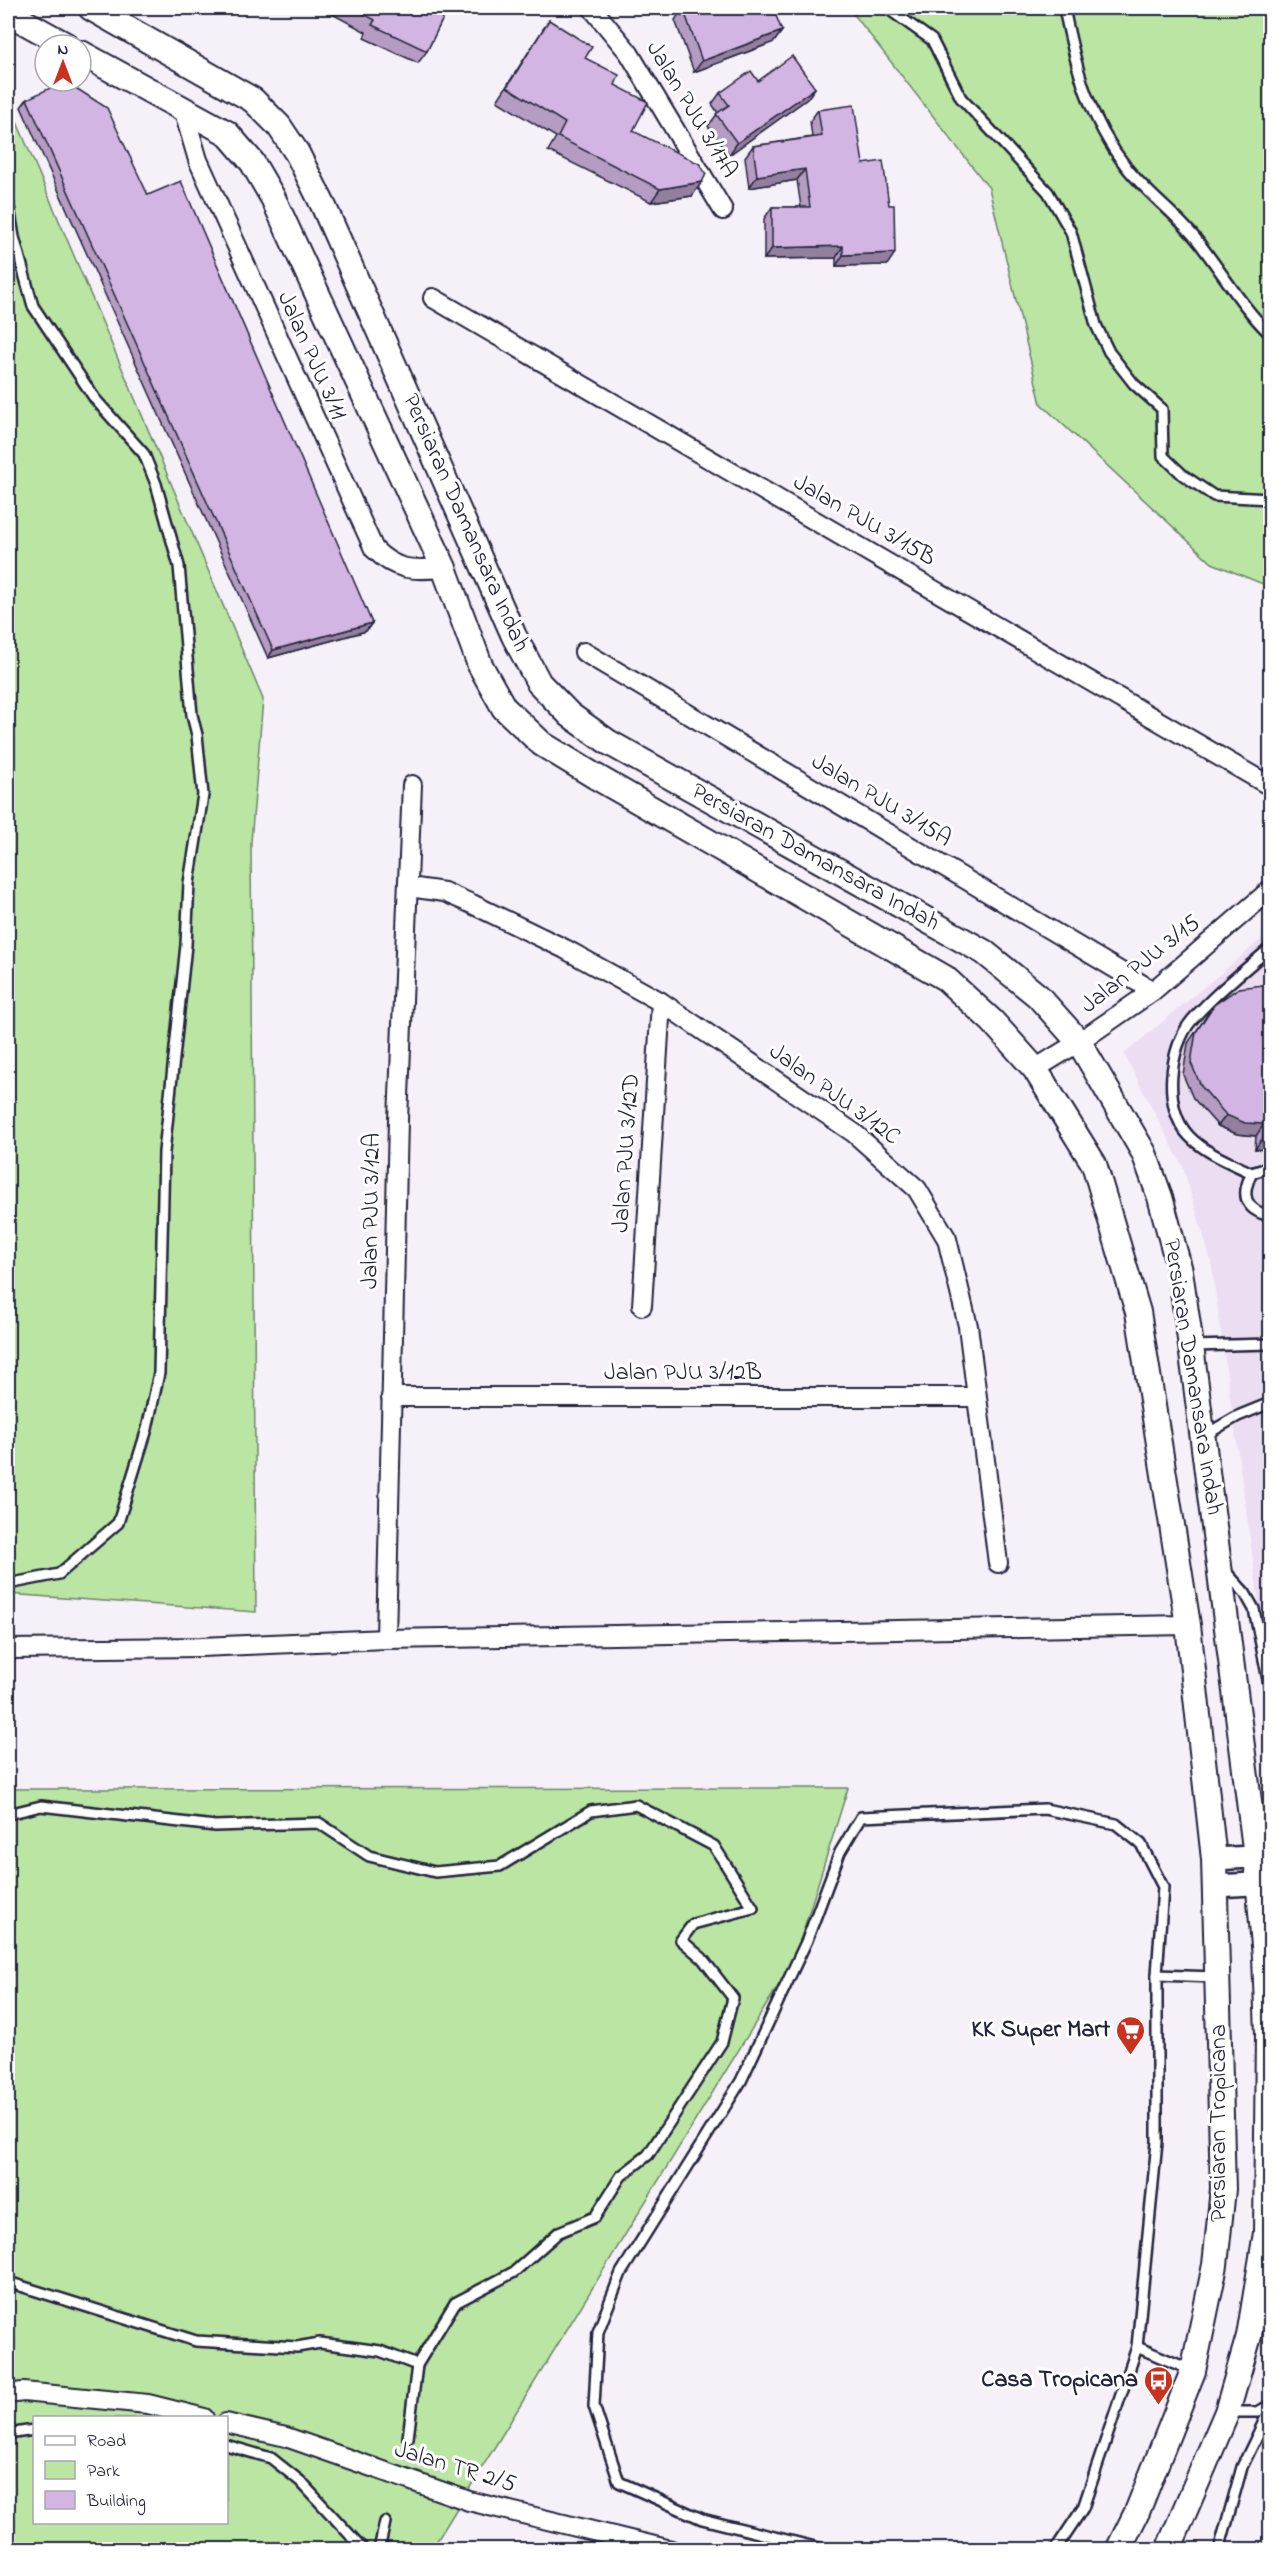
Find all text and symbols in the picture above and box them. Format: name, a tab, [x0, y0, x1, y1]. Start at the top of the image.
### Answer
north arrow	[33, 33, 93, 93]
street label: Jalan PJU 3/17A	[636, 35, 746, 185]
text: N	[58, 38, 69, 62]
street label: Jalan PJU 3/11	[267, 286, 355, 426]
street label: Persiaran Damansara Indah	[392, 388, 538, 658]
street label: Jalan PJU 3/15B	[786, 466, 942, 576]
street label: Jalan PJU 3/15A	[804, 745, 958, 857]
street label: Persiaran Damansara Indah	[684, 775, 946, 941]
street label: Jalan PJU 3/15	[1074, 907, 1209, 1023]
street label: Jalan PJU 3/12C	[761, 1035, 907, 1155]
street label: Jalan PJU 3/12D	[604, 1072, 650, 1234]
street label: Jalan PJU 3/12A	[353, 1132, 391, 1290]
street label: Persiaran Damansara Indah	[1153, 1236, 1231, 1518]
street label: Jalan PJU 3/12B	[604, 1356, 762, 1391]
place label: KK Super Mart	[971, 2013, 1111, 2048]
supermarket icon: KK Super Mart	[1115, 2014, 1147, 2056]
street label: Persiaran Tropicana	[1202, 2024, 1237, 2222]
place label: Casa Tropicana	[981, 2363, 1138, 2398]
bus stop icon: Casa Tropicana	[1143, 2364, 1175, 2406]
legend	[33, 2416, 228, 2524]
text: Road	[87, 2429, 126, 2455]
street label: Jalan TR 2/5	[390, 2433, 520, 2503]
text: Park	[87, 2459, 120, 2485]
text: Building	[86, 2489, 146, 2516]

